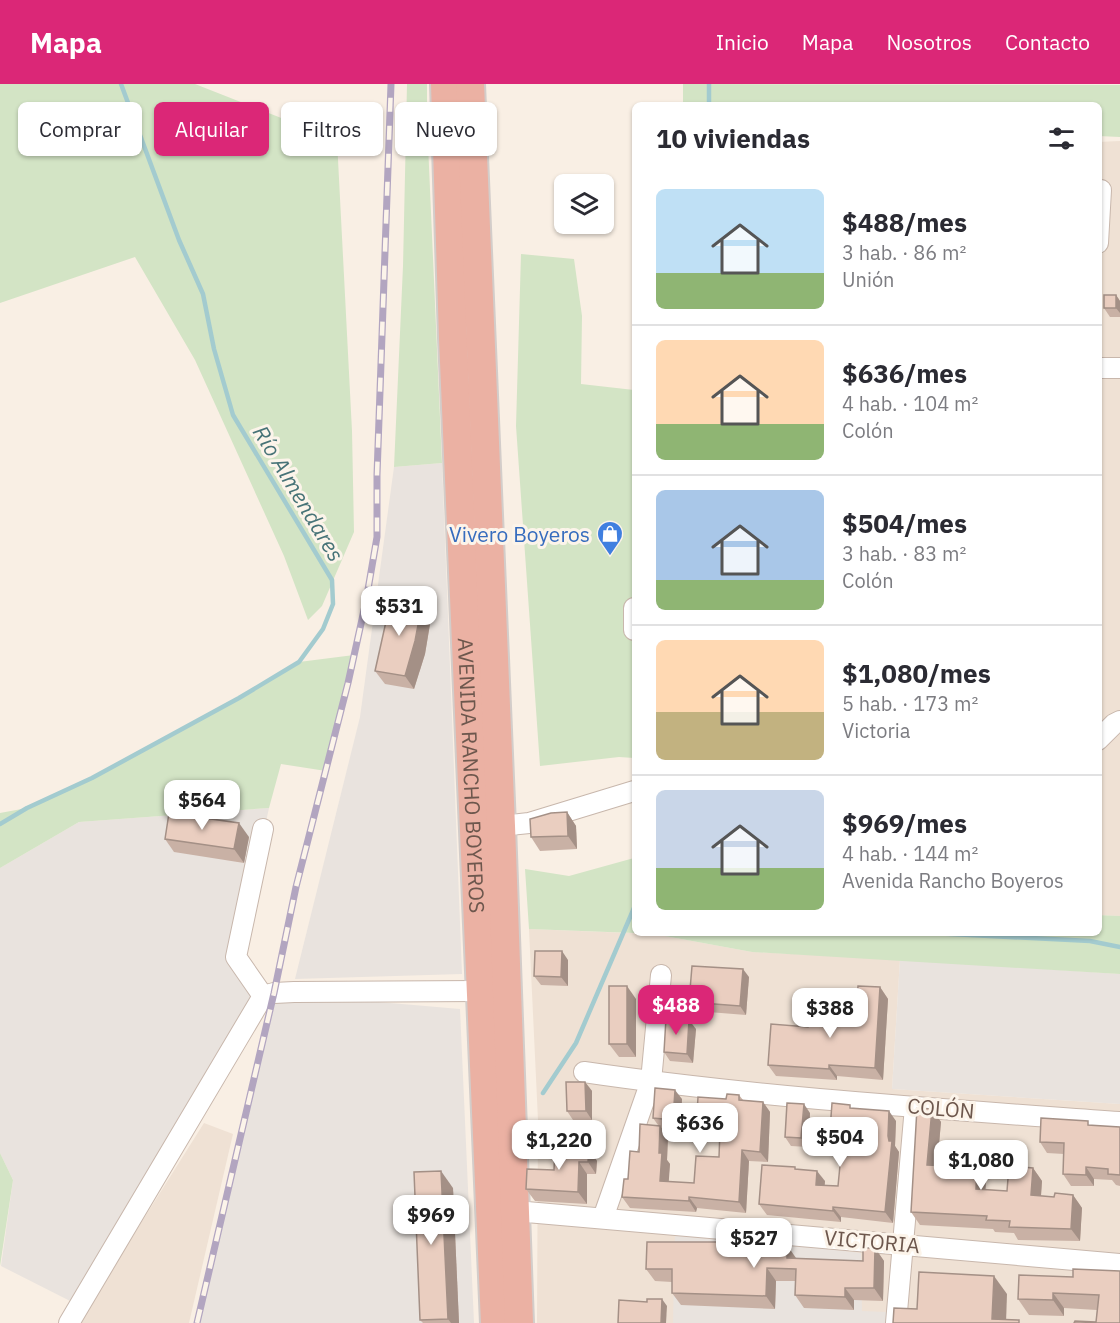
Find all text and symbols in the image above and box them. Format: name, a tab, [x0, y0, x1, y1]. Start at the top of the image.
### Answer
text: Mapa	[30, 24, 102, 61]
text: Inicio	[716, 28, 769, 56]
text: Mapa	[802, 28, 854, 56]
text: Nosotros	[887, 28, 972, 56]
text: Contacto	[1005, 28, 1090, 56]
chip: Comprar	[18, 102, 142, 156]
chip: Alquilar	[154, 102, 269, 156]
chip: Filtros	[281, 102, 383, 156]
chip: Nuevo	[395, 102, 497, 156]
text: 10 viviendas	[656, 121, 810, 155]
icon: filters	[1045, 122, 1078, 155]
map controls	[554, 174, 614, 234]
button: layers	[554, 174, 614, 234]
text: $488/mes	[842, 205, 967, 239]
icon: home	[704, 213, 776, 285]
text: 3 hab. · 86 m²	[842, 239, 966, 266]
text: Unión	[842, 266, 894, 293]
text: $636/mes	[842, 356, 967, 390]
icon: home	[704, 364, 776, 436]
text: 4 hab. · 104 m²	[842, 390, 978, 417]
text: Colón	[842, 417, 894, 444]
water label: Río Almendares	[247, 420, 351, 566]
text: $504/mes	[842, 506, 967, 540]
icon: home	[704, 514, 776, 586]
shop icon: Vivero Boyeros	[595, 519, 625, 557]
place label: Vivero Boyeros	[449, 520, 590, 548]
text: 3 hab. · 83 m²	[842, 540, 966, 567]
text: Colón	[842, 567, 894, 594]
pin: $531	[363, 586, 435, 637]
text: $531	[375, 592, 423, 619]
street label: AVENIDA RANCHO BOYEROS	[452, 637, 492, 914]
text: $1,080/mes	[842, 656, 991, 690]
icon: home	[704, 664, 776, 736]
text: 5 hab. · 173 m²	[842, 690, 978, 717]
text: Victoria	[842, 717, 910, 744]
pin: $564	[166, 780, 238, 831]
text: $564	[178, 786, 226, 813]
text: $969/mes	[842, 806, 967, 840]
icon: home	[704, 814, 776, 886]
text: 4 hab. · 144 m²	[842, 840, 978, 867]
text: Avenida Rancho Boyeros	[842, 867, 1064, 894]
pin: $488	[640, 985, 712, 1036]
pin: $388	[794, 988, 866, 1039]
text: $488	[652, 991, 700, 1018]
text: $388	[806, 994, 854, 1021]
street label: COLÓN	[906, 1091, 976, 1125]
pin: $636	[664, 1103, 736, 1154]
text: $636	[676, 1109, 724, 1136]
pin: $504	[804, 1117, 876, 1168]
pin: $1,220	[510, 1120, 608, 1171]
text: $504	[816, 1123, 864, 1150]
text: $1,220	[526, 1126, 592, 1153]
pin: $1,080	[932, 1140, 1030, 1191]
text: $1,080	[948, 1146, 1014, 1173]
pin: $969	[395, 1195, 467, 1246]
text: $969	[407, 1201, 455, 1228]
pin: $527	[718, 1218, 790, 1269]
street label: VICTORIA	[823, 1223, 921, 1259]
text: $527	[730, 1224, 778, 1251]

